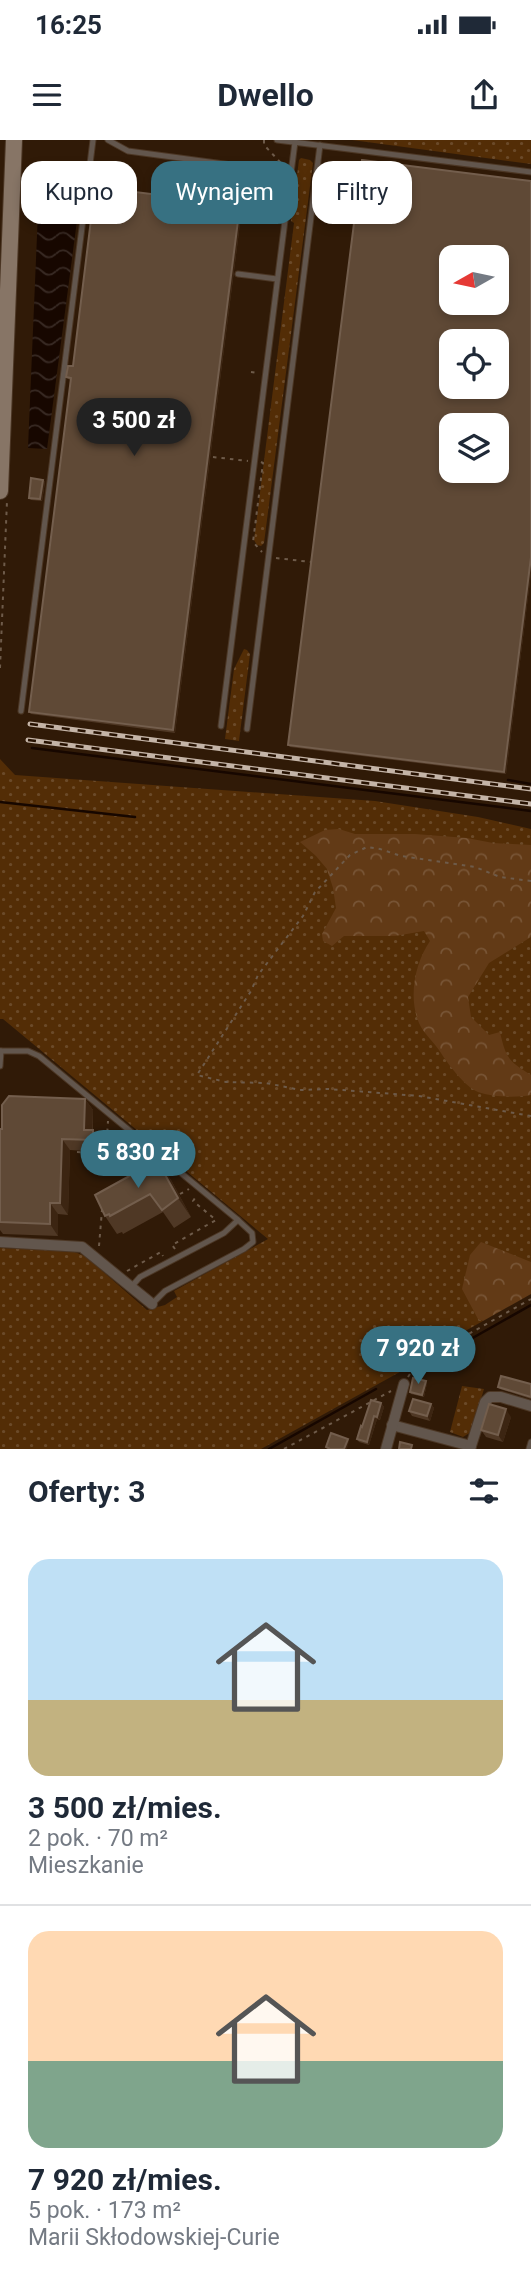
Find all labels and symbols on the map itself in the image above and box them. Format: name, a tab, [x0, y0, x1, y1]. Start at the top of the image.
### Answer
north arrow	[439, 245, 509, 315]
pin: 3 500 zł	[62, 398, 206, 458]
pin: 5 830 zł	[66, 1130, 210, 1190]
pin: 7 920 zł	[346, 1326, 490, 1386]

